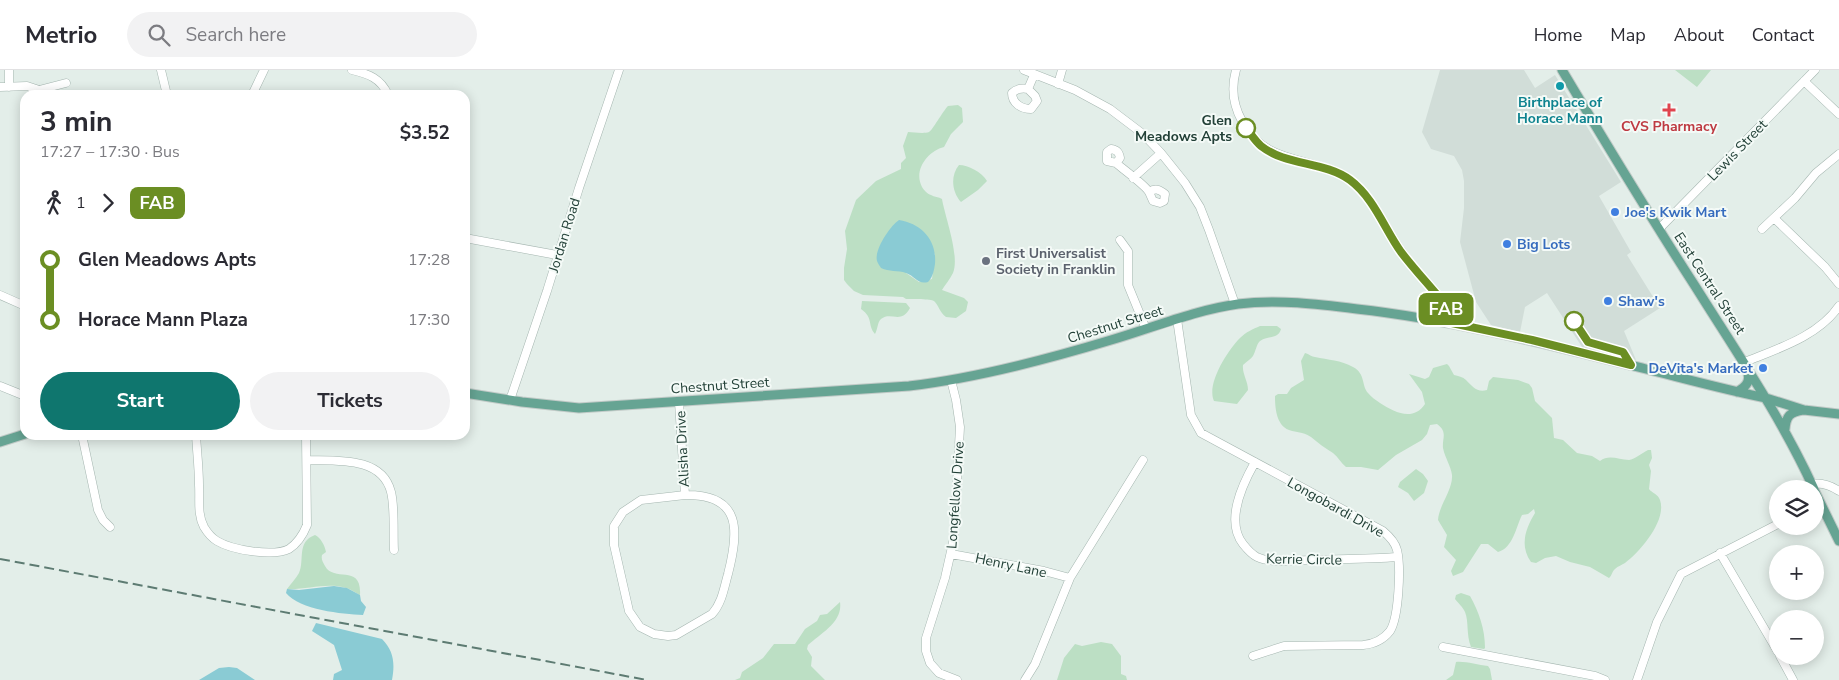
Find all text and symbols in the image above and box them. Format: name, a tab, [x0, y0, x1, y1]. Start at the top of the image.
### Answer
search box	[127, 12, 477, 57]
text: Metrio	[25, 19, 97, 51]
icon: search	[145, 21, 173, 49]
text: Search here	[185, 22, 286, 48]
text: Home	[1534, 23, 1582, 47]
text: Map	[1610, 23, 1646, 47]
text: About	[1674, 23, 1724, 47]
text: Contact	[1752, 23, 1814, 47]
marker: Birthplace of Horace Mann	[1554, 80, 1566, 92]
place label: Birthplace of Horace Mann	[1517, 93, 1603, 128]
text: 3 min	[40, 103, 112, 141]
marker: CVS Pharmacy	[1663, 104, 1675, 116]
place label: Glen Meadows Apts	[1135, 111, 1232, 146]
street label: Lewis Street	[1703, 115, 1772, 185]
place label: CVS Pharmacy	[1621, 117, 1718, 136]
marker: Glen Meadows Apts	[1236, 118, 1256, 138]
text: $3.52	[400, 120, 450, 146]
text: 17:27 – 17:30 · Bus	[40, 141, 180, 163]
icon: walk	[40, 189, 68, 217]
icon: forward	[94, 189, 122, 217]
text: FAB	[140, 191, 175, 215]
text: 1	[76, 192, 86, 214]
street label: Jordan Road	[544, 196, 585, 276]
place label: Joe's Kwik Mart	[1624, 203, 1727, 222]
marker: Joe's Kwik Mart	[1609, 206, 1621, 218]
street label: East Central Street	[1669, 229, 1750, 338]
place label: Big Lots	[1517, 235, 1571, 254]
marker: Big Lots	[1501, 238, 1513, 250]
place label: First Universalist Society in Franklin	[996, 244, 1116, 279]
text: Glen Meadows Apts	[78, 247, 256, 273]
text: 17:28	[408, 249, 450, 271]
marker: First Universalist Society in Franklin	[980, 255, 992, 267]
place label: Shaw's	[1618, 292, 1665, 311]
line badge: FAB	[1417, 293, 1475, 325]
marker: Shaw's	[1602, 295, 1614, 307]
text: FAB	[1429, 297, 1463, 321]
street label: Chestnut Street	[1065, 301, 1165, 348]
text: Horace Mann Plaza	[78, 307, 248, 333]
text: 17:30	[408, 309, 450, 331]
unlabelled marker	[1564, 311, 1584, 331]
place label: DeVita's Market	[1649, 359, 1754, 378]
marker: DeVita's Market	[1757, 362, 1769, 374]
button: Start	[40, 372, 240, 430]
button: Tickets	[250, 372, 450, 430]
street label: Chestnut Street	[670, 373, 770, 398]
street label: Alisha Drive	[671, 410, 694, 488]
street label: Longfellow Drive	[942, 441, 969, 549]
street label: Longobardi Drive	[1284, 473, 1388, 542]
map controls	[1769, 480, 1824, 665]
button: layers	[1769, 480, 1824, 535]
button: +	[1769, 545, 1824, 600]
street label: Henry Lane	[973, 549, 1048, 582]
street label: Kerrie Circle	[1266, 549, 1342, 570]
button: −	[1769, 610, 1824, 665]

